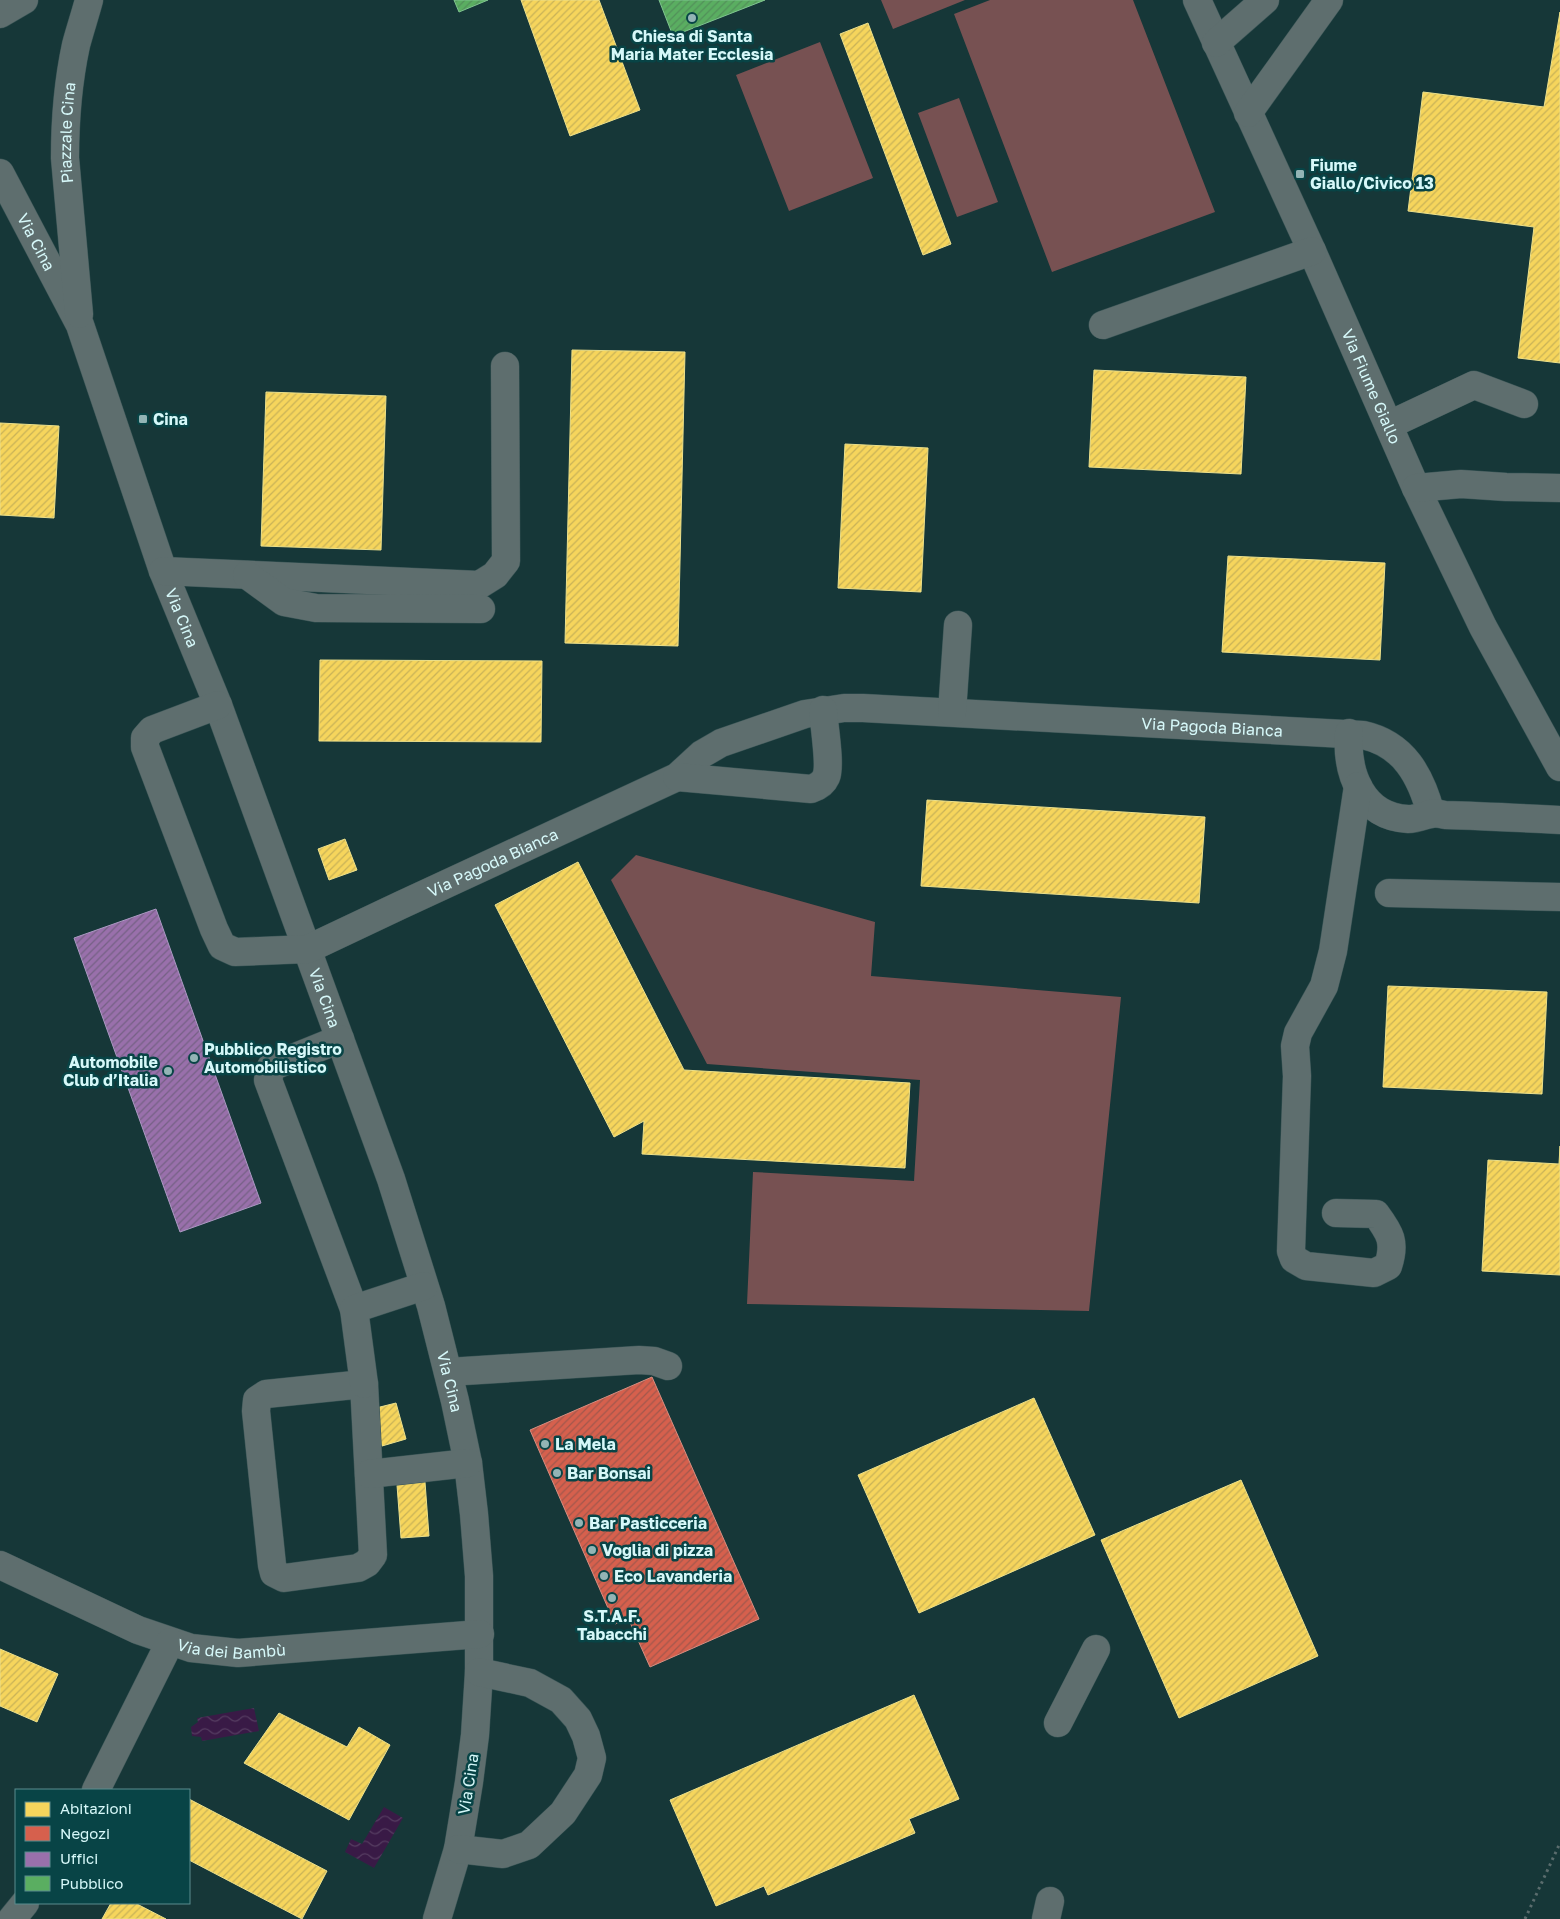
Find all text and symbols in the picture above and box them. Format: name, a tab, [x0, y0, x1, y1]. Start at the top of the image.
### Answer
marker: Chiesa di Santa Maria Mater Ecclesia	[686, 12, 698, 24]
place label: Chiesa di Santa Maria Mater Ecclesia	[611, 26, 773, 64]
street label: Piazzale Cina	[55, 81, 80, 184]
place label: Fiume Giallo/Civico 13	[1310, 155, 1434, 193]
marker: Fiume Giallo/Civico 13	[1294, 168, 1306, 180]
street label: Via Cina	[13, 210, 60, 274]
street label: Via Fiume Giallo	[1337, 326, 1405, 447]
place label: Cina	[153, 409, 188, 429]
marker: Cina	[137, 413, 149, 425]
street label: Via Cina	[161, 585, 203, 650]
street label: Via Pagoda Bianca	[1141, 713, 1283, 741]
street label: Via Pagoda Bianca	[424, 824, 561, 901]
street label: Via Cina	[305, 965, 345, 1030]
place label: Pubblico Registro Automobilistico	[204, 1039, 342, 1077]
place label: Automobile Club d’Italia	[63, 1052, 158, 1090]
marker: Pubblico Registro Automobilistico	[188, 1052, 200, 1064]
marker: Automobile Club d’Italia	[162, 1065, 174, 1077]
street label: Via Cina	[433, 1349, 467, 1414]
place label: La Mela	[555, 1434, 616, 1454]
marker: La Mela	[539, 1438, 551, 1450]
place label: Bar Bonsai	[567, 1463, 651, 1483]
marker: Bar Bonsai	[551, 1467, 563, 1479]
place label: Bar Pasticceria	[589, 1513, 707, 1533]
marker: Bar Pasticceria	[573, 1517, 585, 1529]
place label: Voglia di pizza	[602, 1540, 713, 1560]
marker: Voglia di pizza	[586, 1544, 598, 1556]
place label: Eco Lavanderia	[614, 1566, 732, 1586]
marker: Eco Lavanderia	[598, 1570, 610, 1582]
marker: S.T.A.F. Tabacchi	[606, 1592, 618, 1604]
place label: S.T.A.F. Tabacchi	[577, 1606, 647, 1644]
street label: Via dei Bambù	[175, 1634, 286, 1663]
street label: Via Cina	[453, 1752, 483, 1816]
legend	[15, 1789, 190, 1904]
text: Abitazioni	[60, 1799, 132, 1817]
text: Negozi	[60, 1824, 110, 1842]
text: Uffici	[60, 1849, 98, 1867]
text: Pubblico	[60, 1874, 123, 1892]

